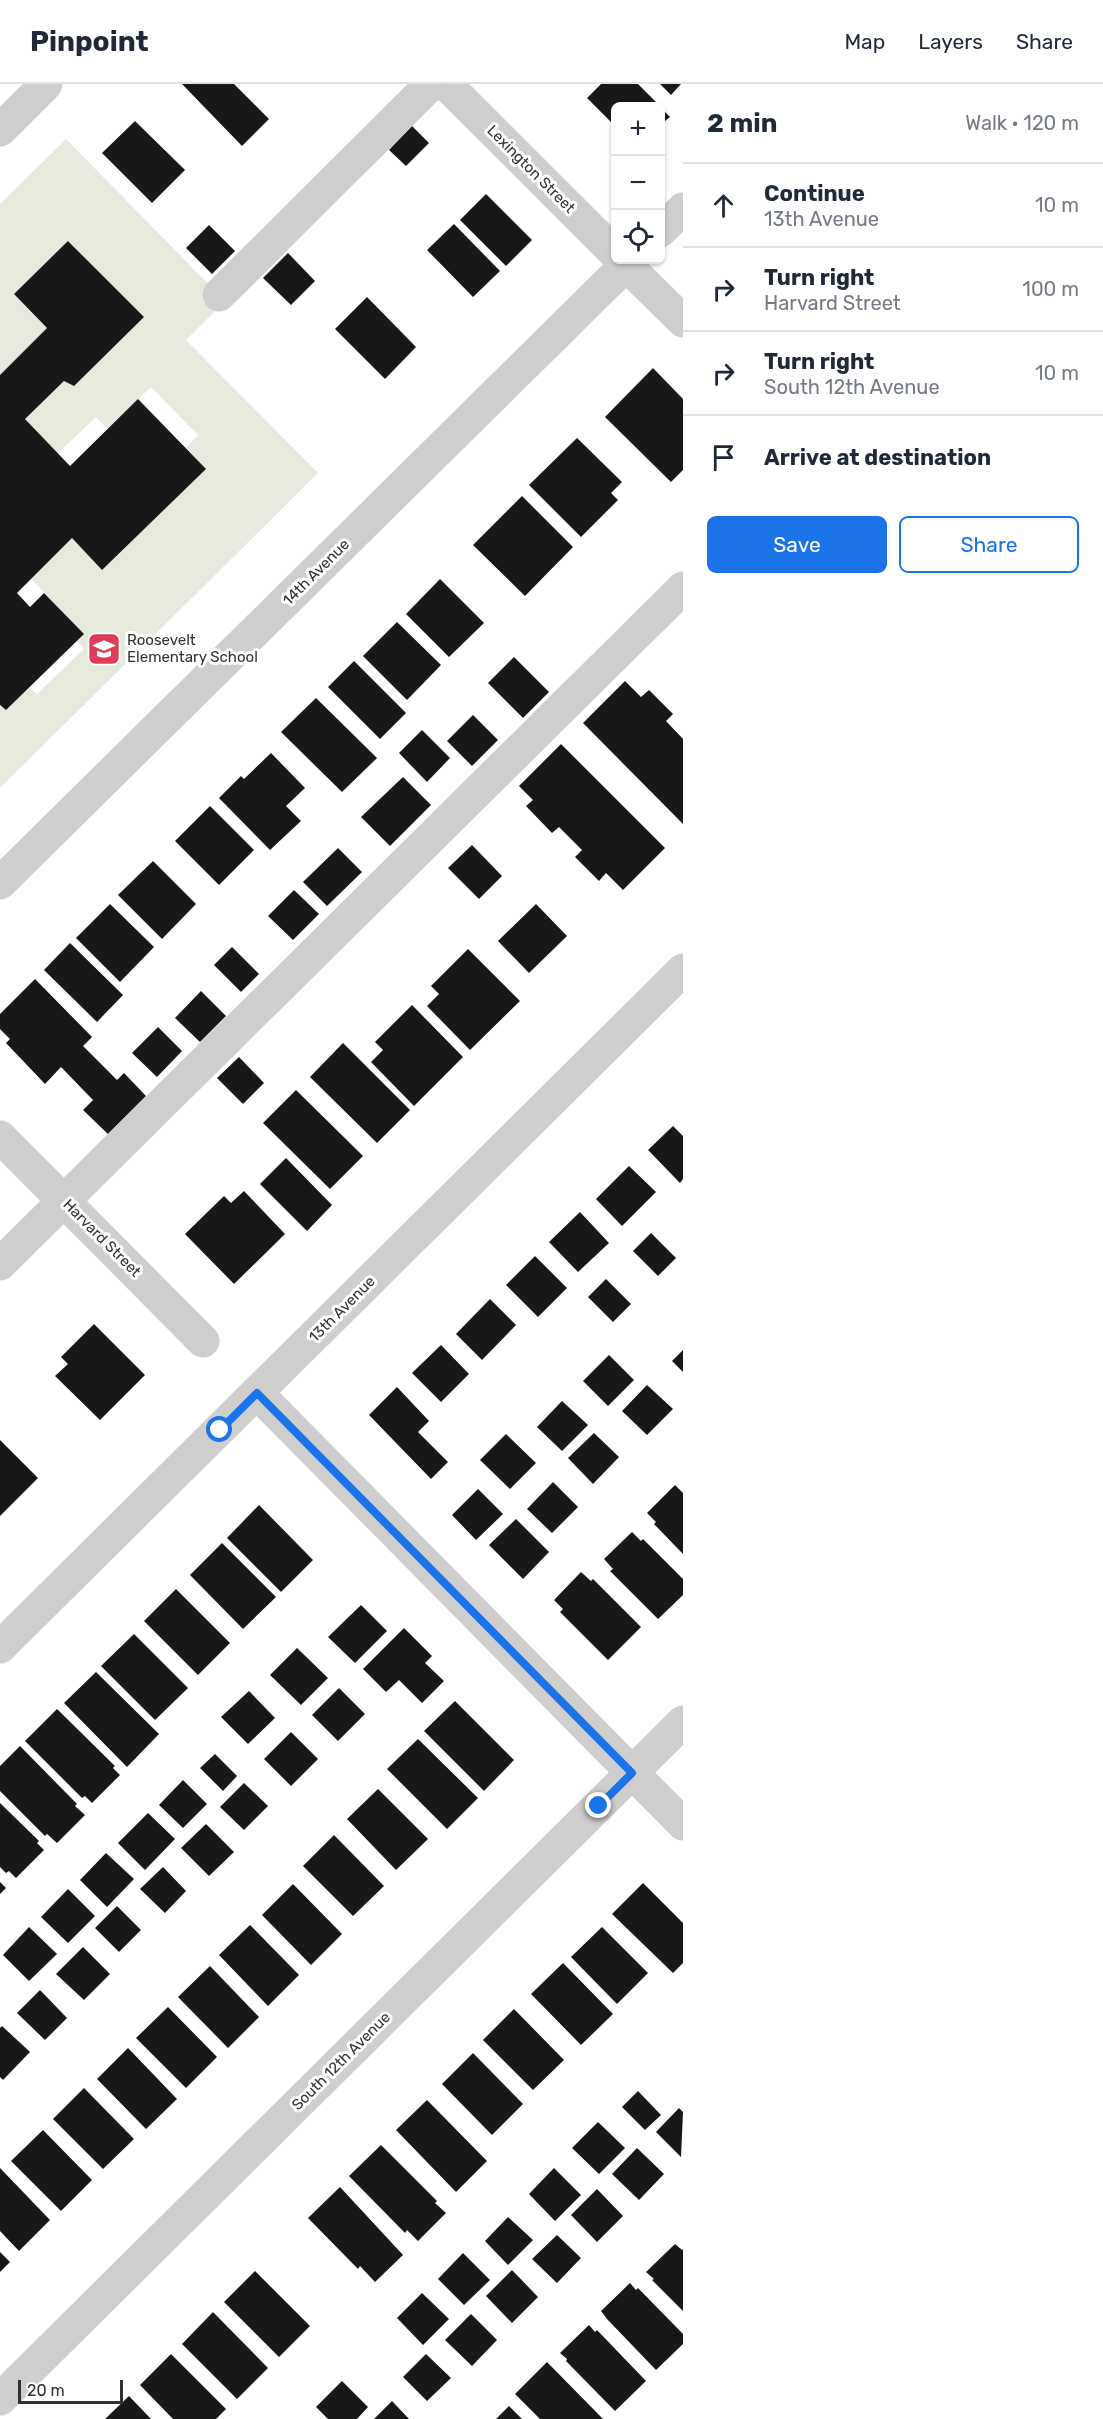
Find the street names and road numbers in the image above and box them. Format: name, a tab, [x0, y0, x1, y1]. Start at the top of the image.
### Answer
street label: Lexington Street	[483, 121, 579, 217]
street label: 14th Avenue	[279, 535, 353, 609]
street label: Harvard Street	[59, 1195, 145, 1281]
street label: 13th Avenue	[305, 1272, 379, 1346]
street label: South 12th Avenue	[288, 2008, 394, 2114]

